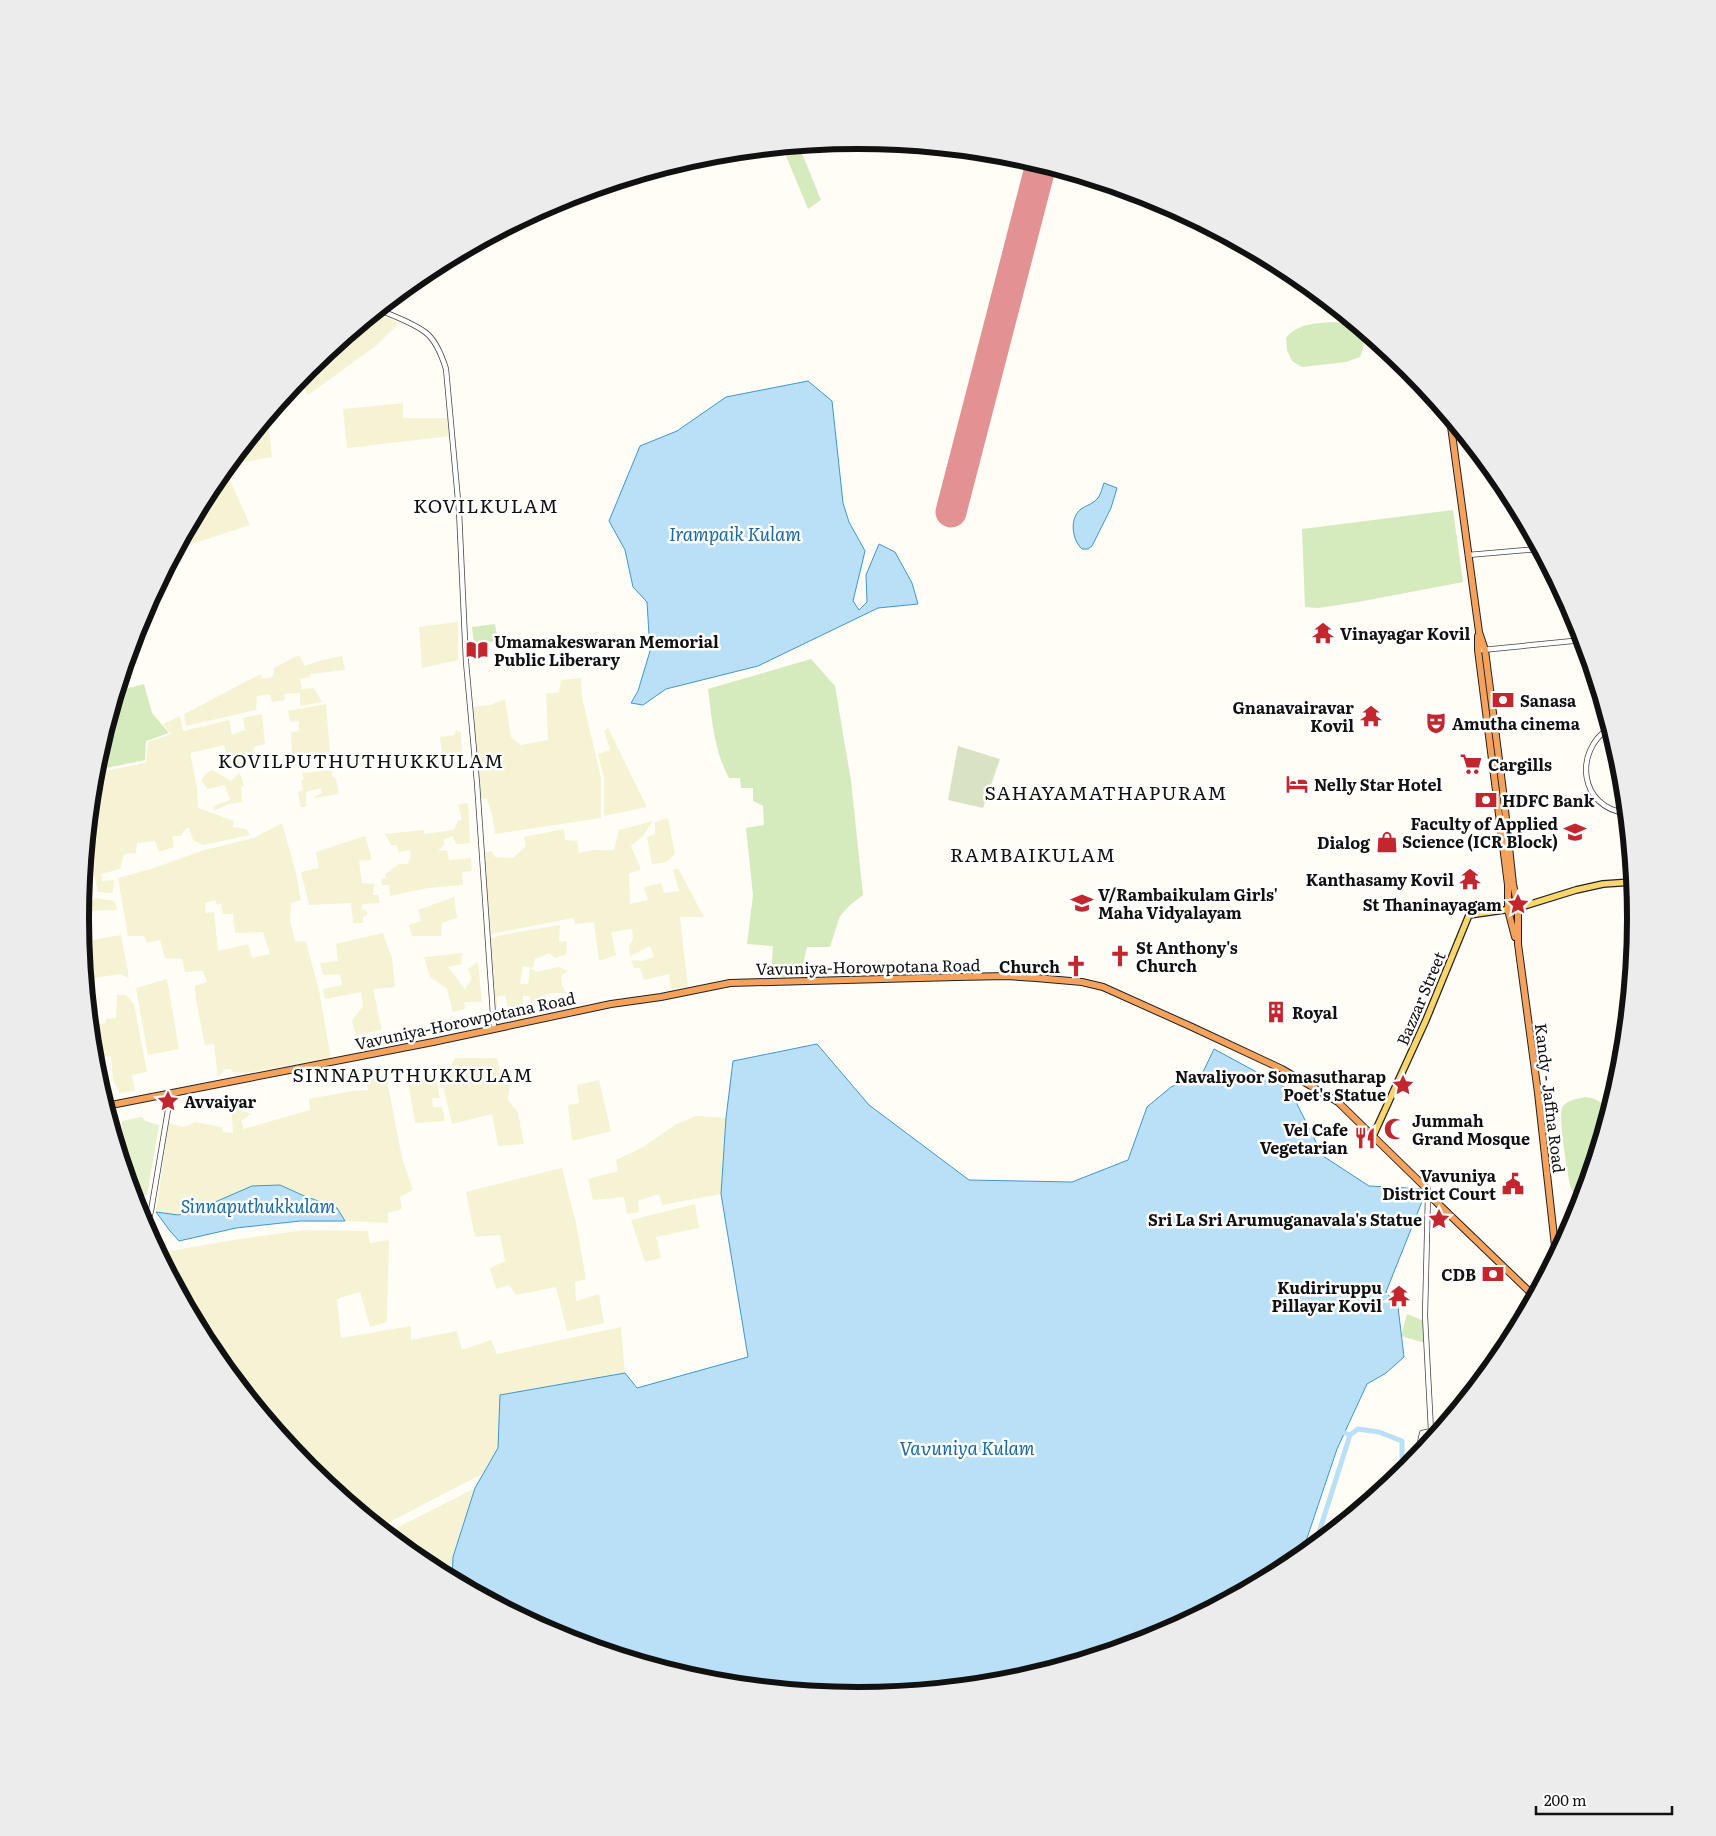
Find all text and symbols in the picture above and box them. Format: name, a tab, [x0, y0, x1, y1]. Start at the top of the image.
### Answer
district label: KOVILKULAM	[413, 491, 559, 519]
water label: Irampaik Kulam	[669, 520, 801, 547]
temple icon: Vinayagar Kovil	[1310, 620, 1336, 646]
place label: Vinayagar Kovil	[1340, 621, 1471, 645]
place label: Umamakeswaran Memorial Public Liberary	[494, 629, 719, 671]
library icon: Umamakeswaran Memorial Public Liberary	[464, 637, 490, 663]
bank icon: Sanasa	[1490, 687, 1516, 713]
place label: Sanasa	[1520, 688, 1577, 712]
place label: Gnanavairavar Kovil	[1233, 695, 1354, 737]
temple icon: Gnanavairavar Kovil	[1358, 703, 1384, 729]
theatre icon: Amutha cinema	[1423, 710, 1449, 736]
place label: Amutha cinema	[1452, 711, 1581, 735]
district label: KOVILPUTHUTHUKKULAM	[218, 746, 504, 774]
supermarket icon: Cargills	[1458, 751, 1484, 777]
place label: Cargills	[1488, 752, 1552, 776]
hotel icon: Nelly Star Hotel	[1284, 771, 1310, 797]
place label: Nelly Star Hotel	[1314, 772, 1442, 796]
district label: SAHAYAMATHAPURAM	[985, 778, 1227, 806]
bank icon: HDFC Bank	[1473, 787, 1499, 813]
place label: HDFC Bank	[1502, 788, 1595, 812]
place label: Faculty of Applied Science (ICR Block)	[1402, 811, 1558, 853]
school or university icon: Faculty of Applied Science (ICR Block)	[1562, 819, 1588, 845]
shop icon: Dialog	[1374, 829, 1400, 855]
place label: Dialog	[1317, 830, 1370, 854]
district label: RAMBAIKULAM	[950, 840, 1116, 868]
temple icon: Kanthasamy Kovil	[1457, 866, 1483, 892]
place label: Kanthasamy Kovil	[1306, 867, 1454, 891]
place label: V/Rambaikulam Girls' Maha Vidyalayam	[1098, 882, 1278, 924]
school or university icon: V/Rambaikulam Girls' Maha Vidyalayam	[1069, 890, 1095, 916]
place icon: St Thaninayagam	[1505, 891, 1531, 917]
place label: St Thaninayagam	[1363, 892, 1502, 916]
place label: St Anthony's Church	[1136, 935, 1238, 977]
church icon: St Anthony's Church	[1107, 943, 1133, 969]
street label: Bazzar Street	[1389, 947, 1451, 1049]
street label: Vavuniya-Horowpotana Road	[755, 952, 981, 980]
church icon: Church	[1063, 953, 1089, 979]
place label: Church	[999, 954, 1060, 978]
street label: Vavuniya-Horowpotana Road	[353, 985, 578, 1055]
building icon: Royal	[1263, 999, 1289, 1025]
place label: Royal	[1292, 1000, 1338, 1024]
street label: Kandy - Jaffna Road	[1530, 1022, 1572, 1175]
district label: SINNAPUTHUKKULAM	[293, 1060, 533, 1088]
place label: Navaliyoor Somasutharap Poet's Statue	[1175, 1064, 1386, 1106]
place icon: Navaliyoor Somasutharap Poet's Statue	[1390, 1072, 1416, 1098]
place icon: Avvaiyar	[155, 1088, 181, 1114]
place label: Avvaiyar	[184, 1089, 257, 1113]
place label: Jummah Grand Mosque	[1412, 1108, 1530, 1150]
mosque icon: Jummah Grand Mosque	[1382, 1116, 1408, 1142]
place label: Vel Cafe Vegetarian	[1260, 1117, 1348, 1159]
restaurant icon: Vel Cafe Vegetarian	[1352, 1125, 1378, 1151]
place label: Vavuniya District Court	[1382, 1163, 1497, 1205]
public building icon: Vavuniya District Court	[1500, 1171, 1526, 1197]
water label: Sinnaputhukkulam	[181, 1192, 336, 1219]
place icon: Sri La Sri Arumuganavala's Statue	[1426, 1206, 1452, 1232]
place label: Sri La Sri Arumuganavala's Statue	[1148, 1207, 1422, 1231]
bank icon: CDB	[1480, 1261, 1506, 1287]
place label: CDB	[1441, 1262, 1476, 1286]
place label: Kudiriruppu Pillayar Kovil	[1272, 1275, 1382, 1317]
temple icon: Kudiriruppu Pillayar Kovil	[1386, 1283, 1412, 1309]
water label: Vavuniya Kulam	[899, 1434, 1035, 1461]
scale bar	[1536, 1784, 1672, 1816]
text: 200 m	[1544, 1788, 1587, 1811]

